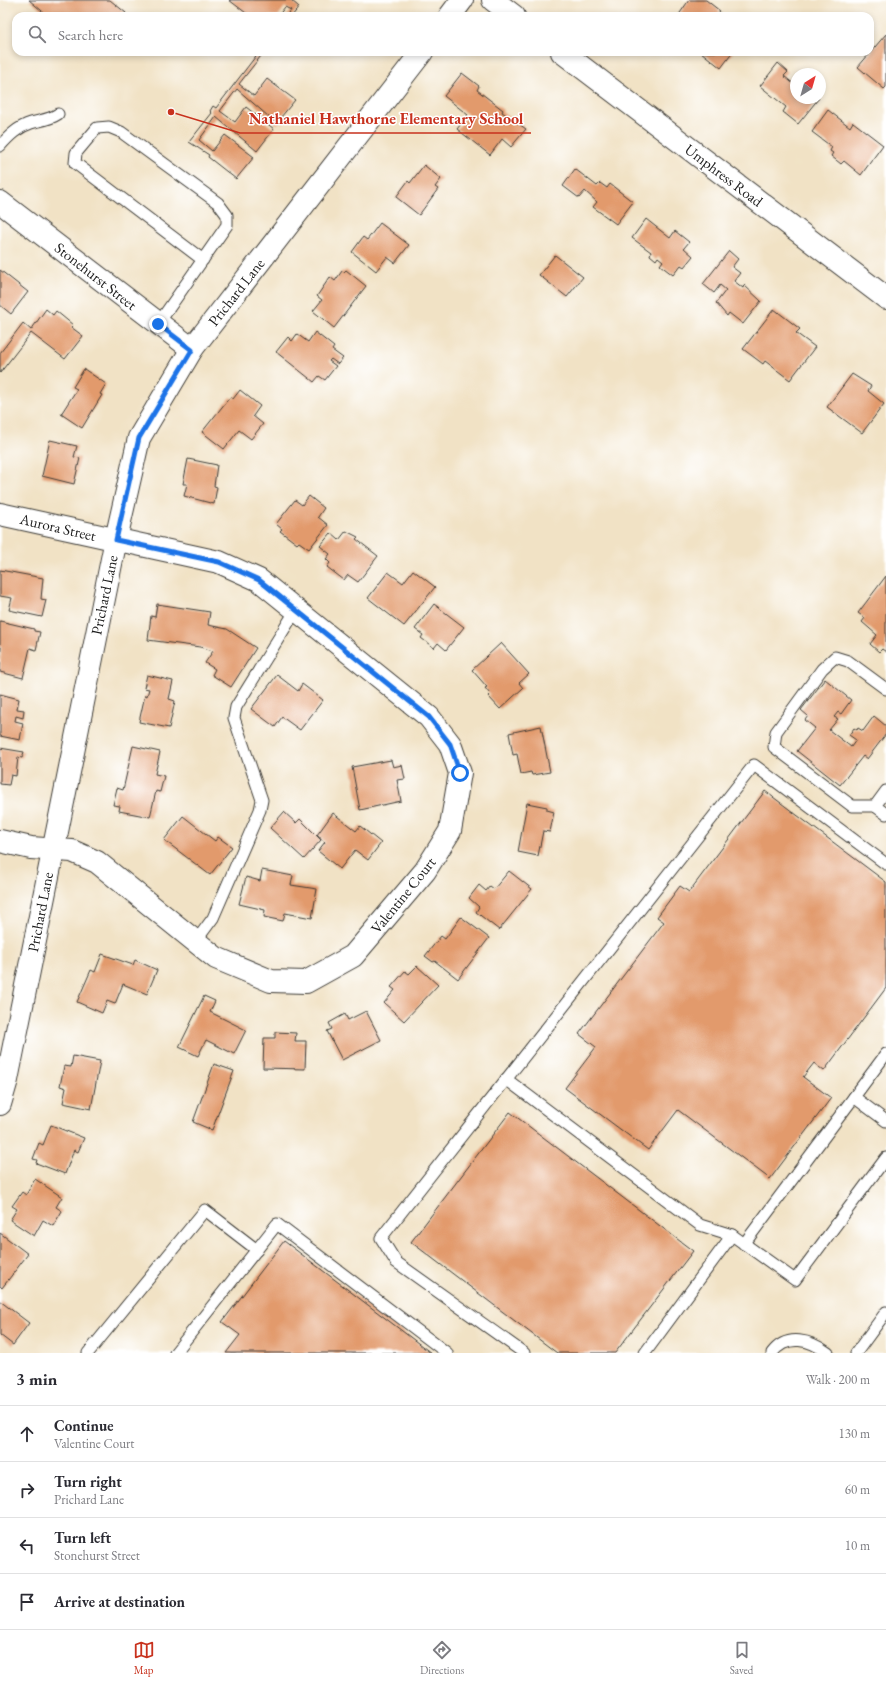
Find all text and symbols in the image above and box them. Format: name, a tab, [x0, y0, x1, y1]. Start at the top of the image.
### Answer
search box	[12, 12, 874, 56]
icon: search	[26, 23, 48, 45]
text: Search here	[58, 25, 123, 44]
north arrow	[790, 68, 826, 104]
callout: Nathaniel Hawthorne Elementary School	[240, 105, 531, 133]
text: Nathaniel Hawthorne Elementary School	[249, 108, 524, 129]
street label: Umphress Road	[681, 139, 767, 211]
street label: Stonehurst Street	[51, 238, 141, 314]
street label: Prichard Lane	[204, 254, 268, 330]
route end	[149, 315, 167, 333]
street label: Aurora Street	[17, 509, 98, 545]
street label: Prichard Lane	[86, 553, 122, 637]
route start	[451, 764, 469, 782]
street label: Valentine Court	[366, 853, 440, 937]
street label: Prichard Lane	[23, 870, 57, 954]
text: 3 min	[16, 1368, 57, 1390]
text: Walk · 200 m	[806, 1371, 870, 1388]
text: Continue	[54, 1416, 114, 1435]
icon: ahead	[16, 1423, 38, 1445]
text: 130 m	[839, 1425, 870, 1442]
text: Valentine Court	[54, 1435, 134, 1452]
text: Turn right	[54, 1472, 122, 1491]
icon: right	[16, 1479, 38, 1501]
text: 60 m	[845, 1481, 870, 1498]
text: Prichard Lane	[54, 1491, 124, 1508]
text: Turn left	[54, 1528, 111, 1547]
icon: left	[16, 1535, 38, 1557]
text: 10 m	[845, 1537, 870, 1554]
text: Stonehurst Street	[54, 1547, 140, 1564]
icon: arrive	[16, 1591, 38, 1613]
text: Arrive at destination	[54, 1592, 185, 1611]
tab: Map	[133, 1639, 155, 1677]
tab: Directions	[420, 1639, 464, 1677]
tab: Saved	[730, 1639, 753, 1677]

